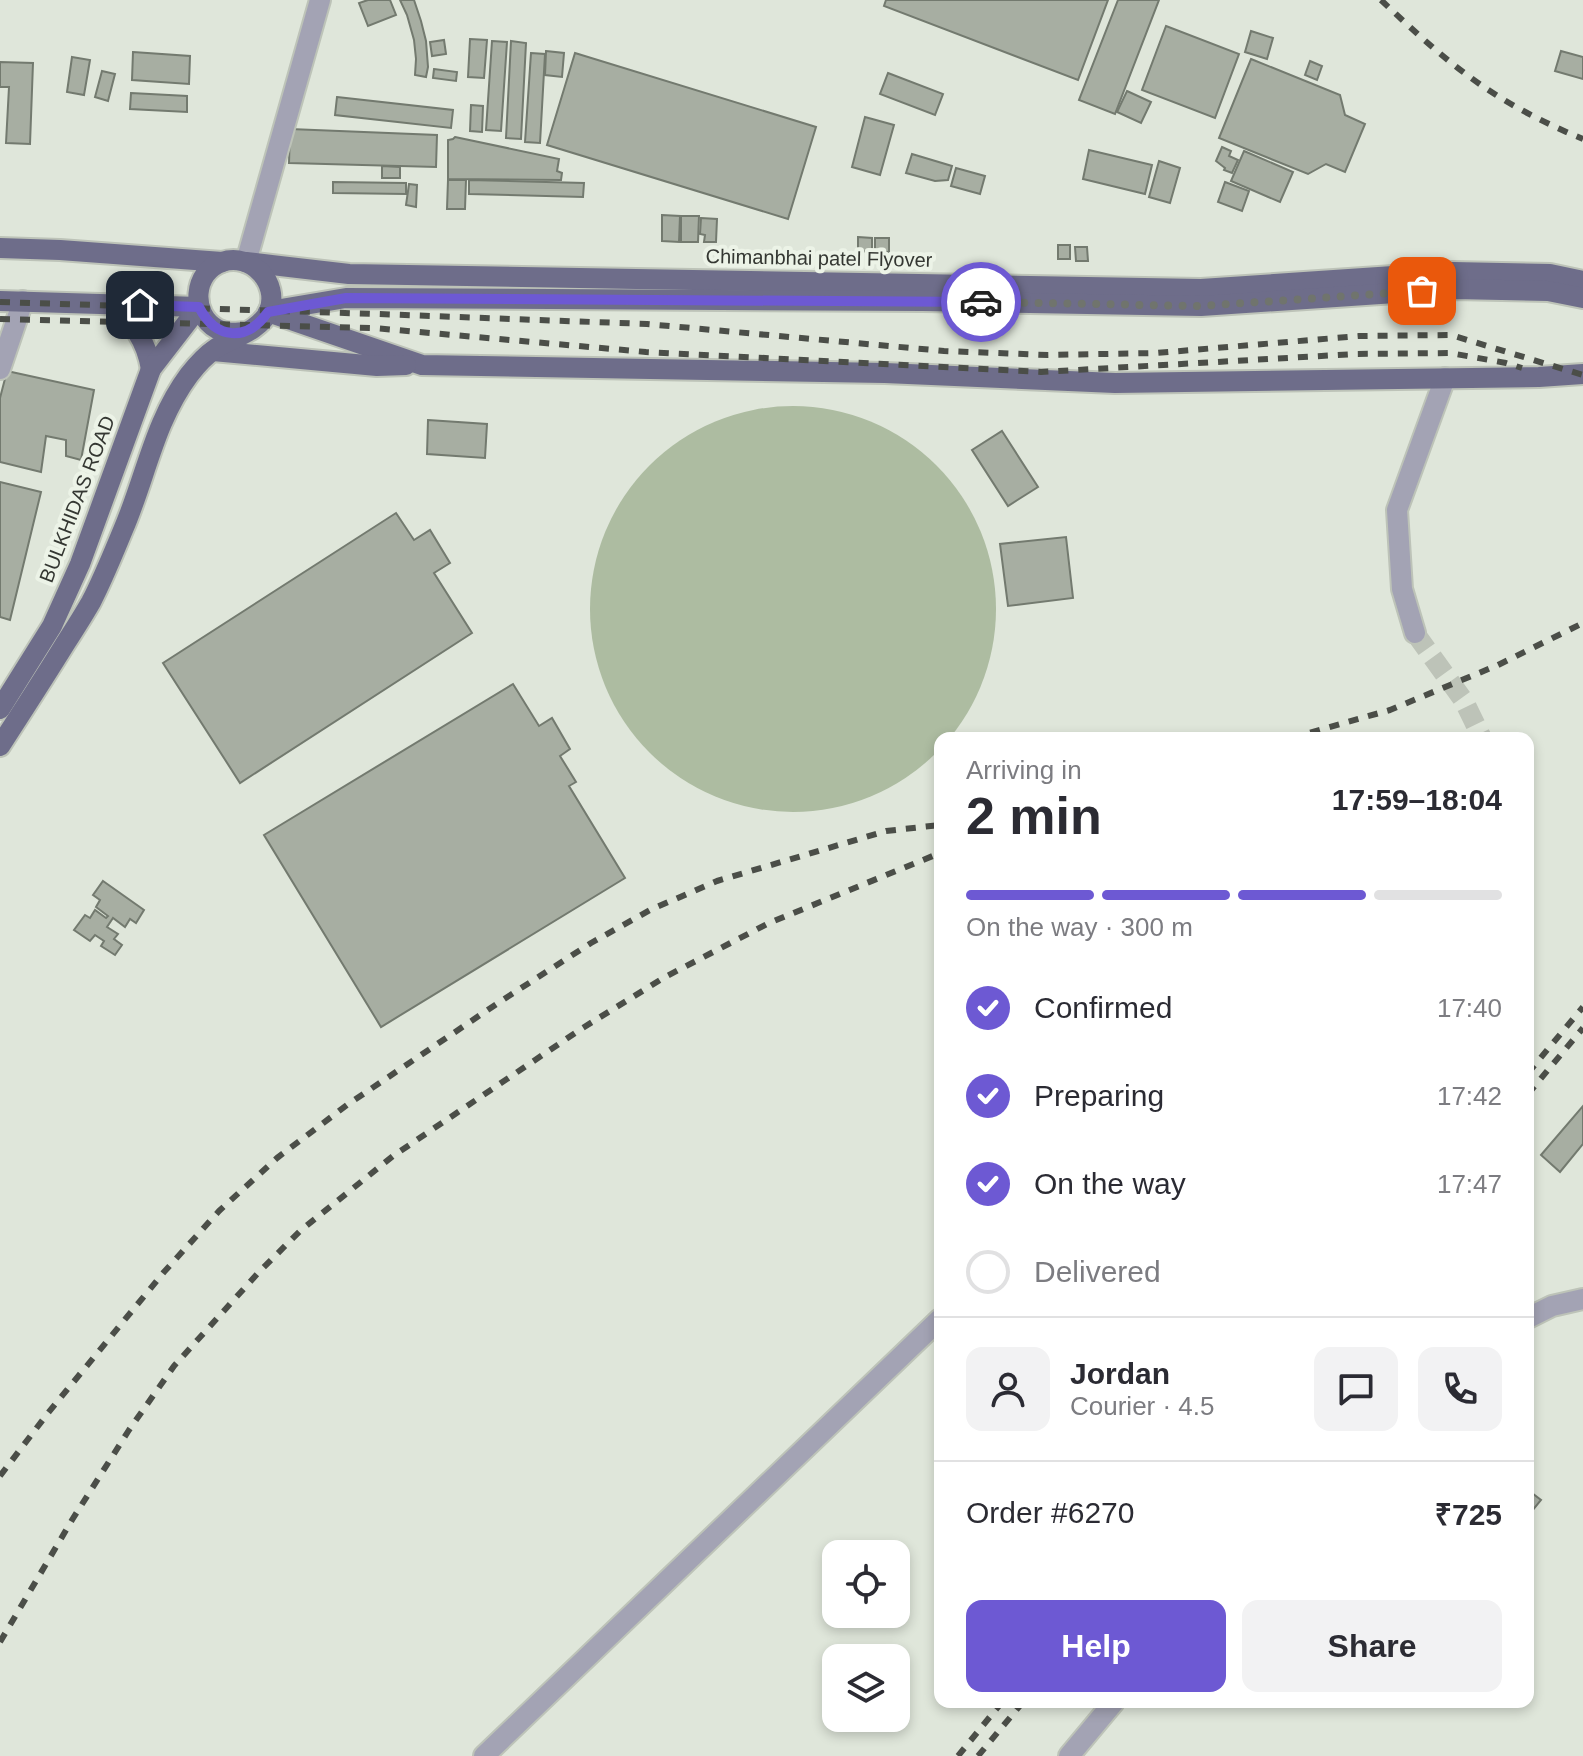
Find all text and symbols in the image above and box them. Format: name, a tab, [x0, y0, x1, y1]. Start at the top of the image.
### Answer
street label: Chimanbhai patel Flyover	[705, 245, 933, 271]
pin	[1388, 257, 1456, 325]
courier	[941, 262, 1021, 342]
icon: bag	[1400, 269, 1444, 313]
pin	[106, 271, 174, 339]
icon: car	[959, 280, 1003, 324]
icon: home	[118, 283, 162, 327]
street label: BULKHIDAS ROAD	[35, 413, 119, 585]
text: Arriving in	[966, 755, 1082, 785]
text: 17:59–18:04	[1332, 783, 1502, 816]
text: 2 min	[966, 787, 1102, 845]
text: On the way · 300 m	[966, 912, 1193, 942]
icon: check	[966, 986, 1010, 1030]
text: Confirmed	[1034, 991, 1172, 1024]
text: 17:40	[1437, 993, 1502, 1023]
icon: check	[966, 1074, 1010, 1118]
text: Preparing	[1034, 1079, 1164, 1112]
text: 17:42	[1437, 1081, 1502, 1111]
icon: check	[966, 1162, 1010, 1206]
text: On the way	[1034, 1167, 1186, 1200]
text: 17:47	[1437, 1169, 1502, 1199]
text: Delivered	[1034, 1255, 1161, 1288]
button: person	[966, 1347, 1050, 1431]
button: chat	[1314, 1347, 1398, 1431]
button: phone	[1418, 1347, 1502, 1431]
text: Jordan	[1070, 1357, 1170, 1390]
text: Courier · 4.5	[1070, 1391, 1215, 1421]
text: Order #6270	[966, 1496, 1134, 1529]
text: ₹725	[1435, 1498, 1502, 1531]
map controls	[822, 1540, 910, 1732]
button: locate	[822, 1540, 910, 1628]
button: Help	[966, 1600, 1226, 1692]
button: Share	[1242, 1600, 1502, 1692]
button: layers	[822, 1644, 910, 1732]

